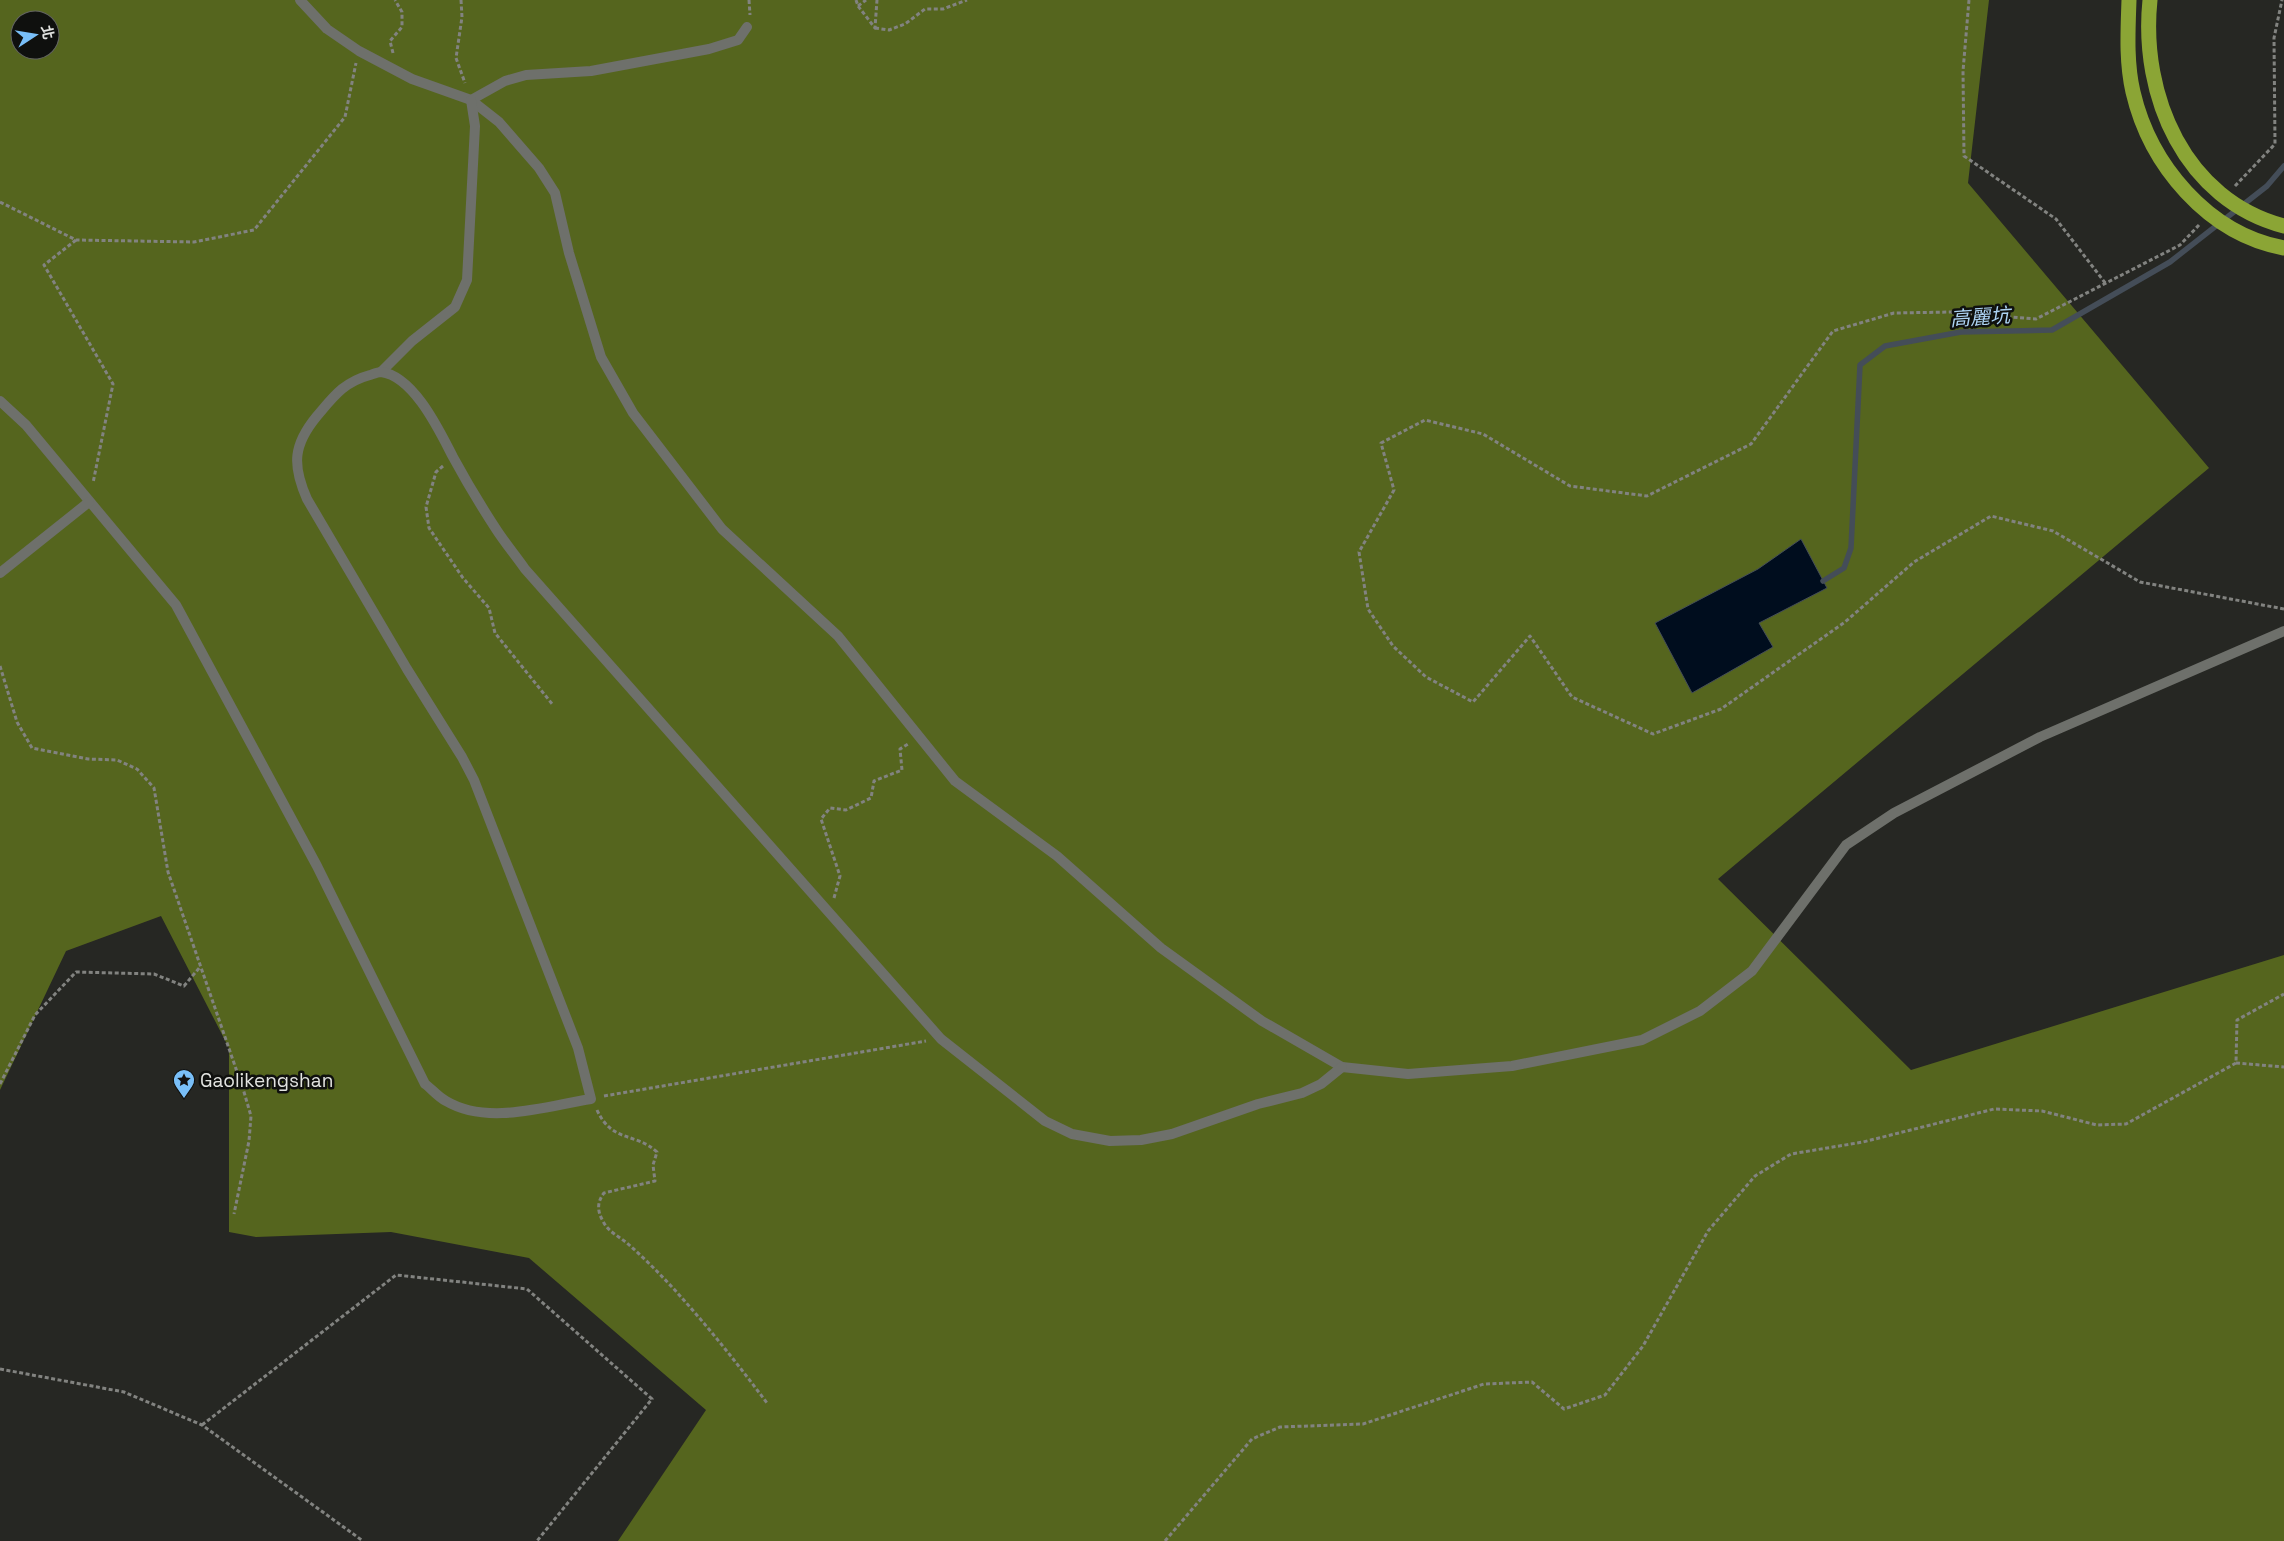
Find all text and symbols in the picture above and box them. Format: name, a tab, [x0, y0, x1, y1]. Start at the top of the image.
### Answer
north arrow	[10, 10, 60, 60]
text: 北	[37, 24, 58, 41]
water label: 高麗坑	[1949, 302, 2014, 332]
place icon: Gaolikengshan	[172, 1068, 196, 1099]
place label: Gaolikengshan	[200, 1068, 333, 1093]

